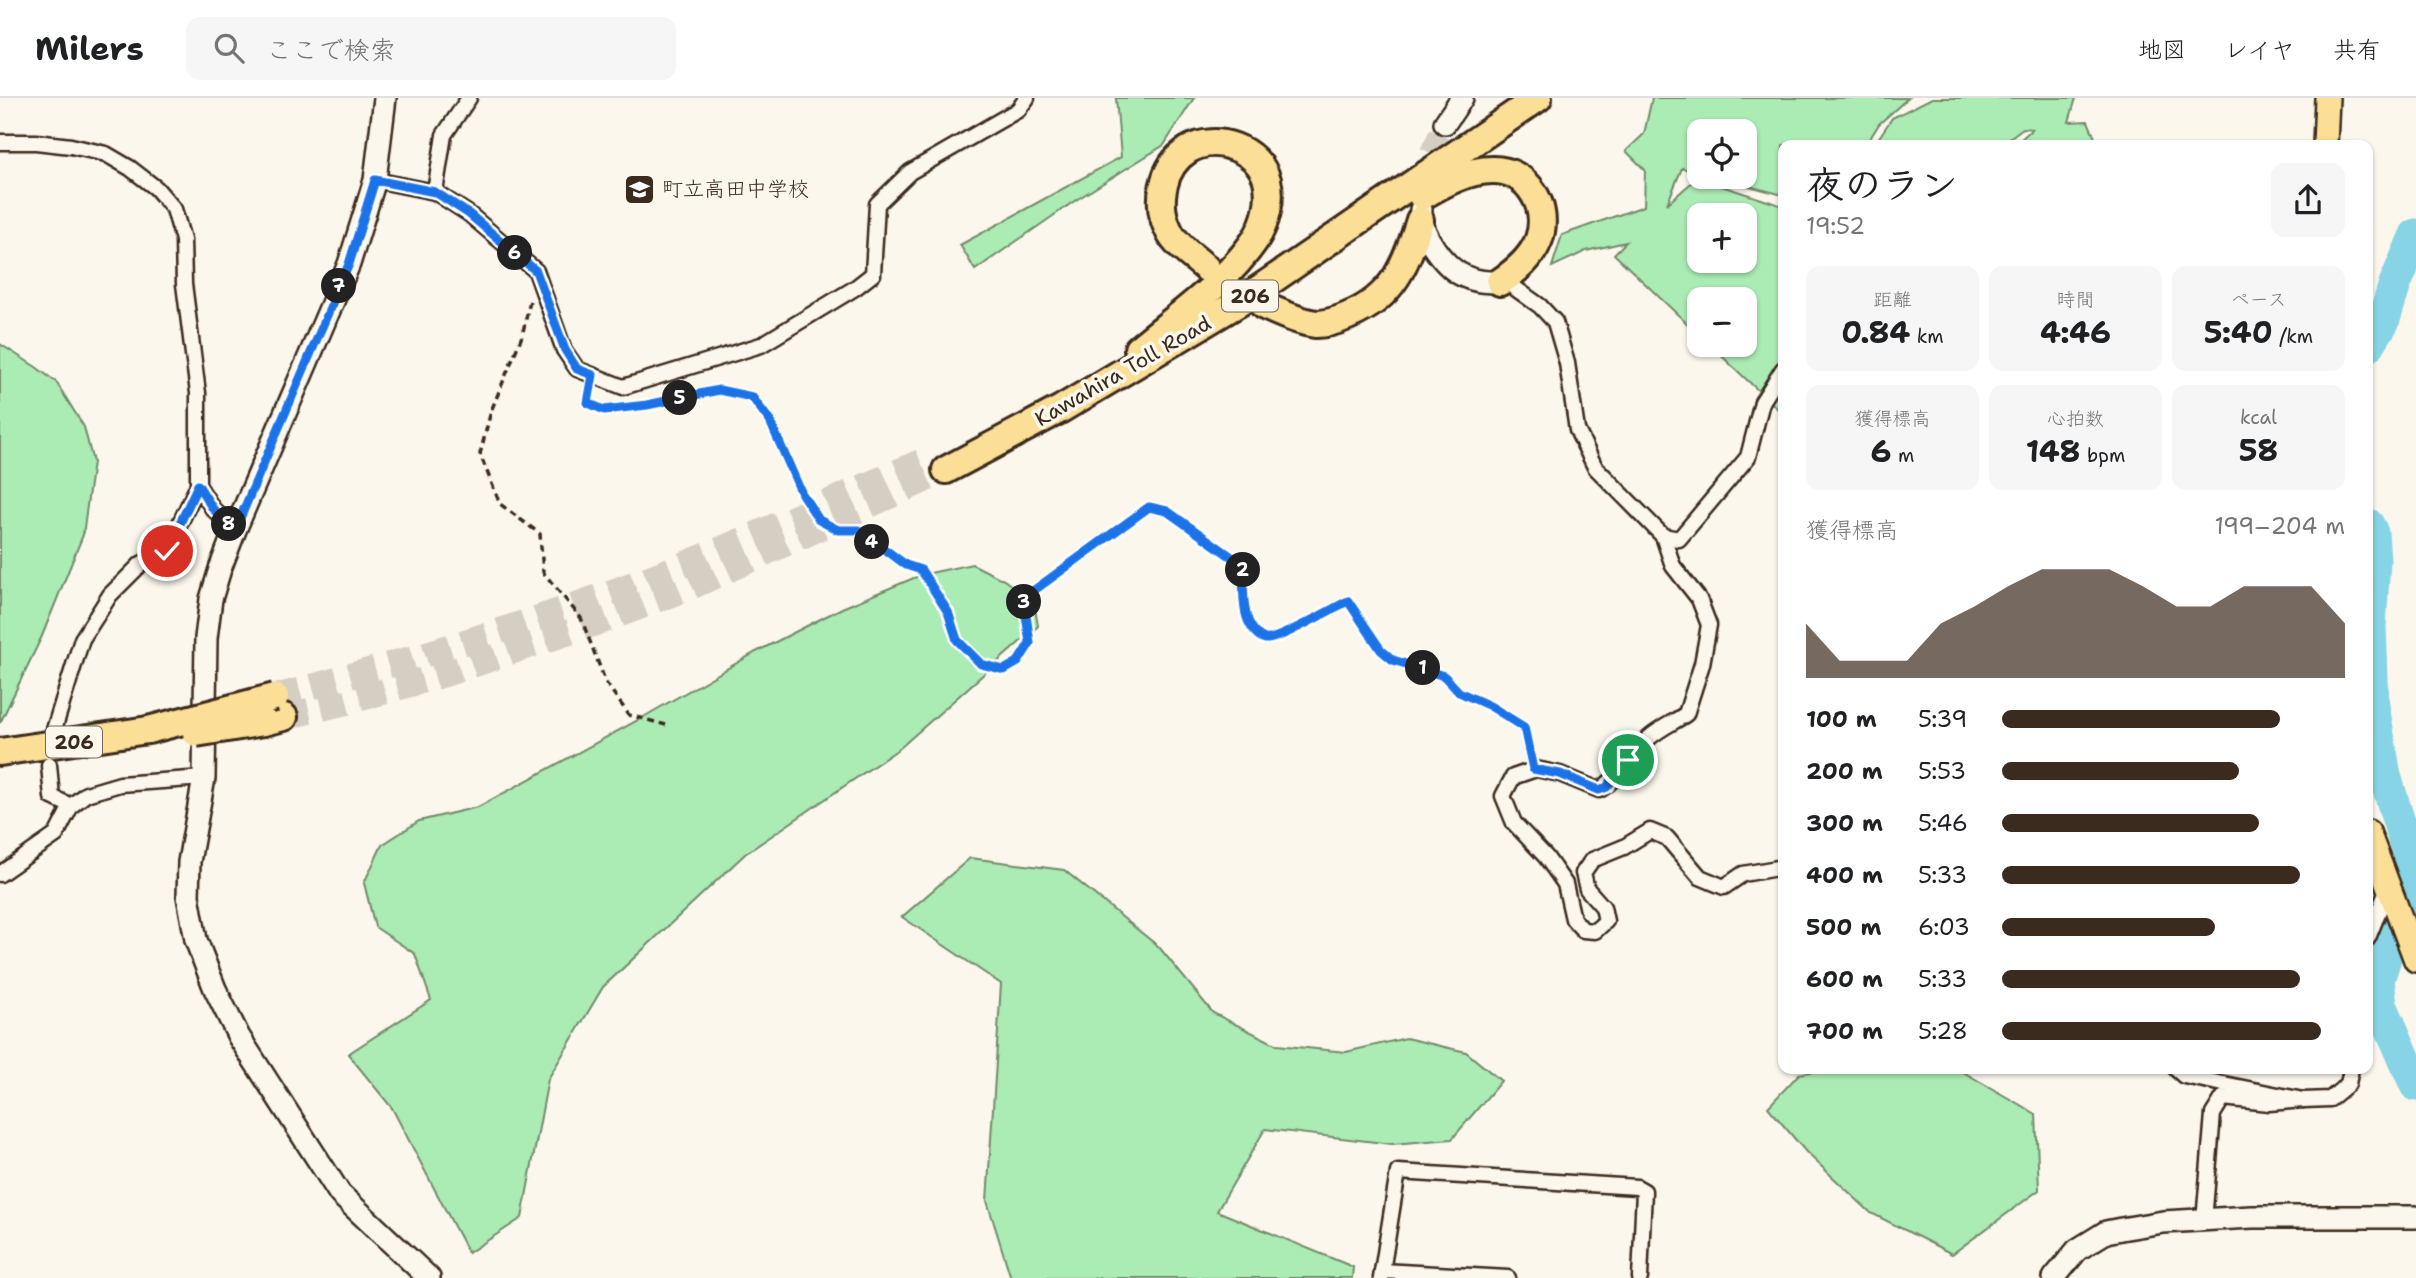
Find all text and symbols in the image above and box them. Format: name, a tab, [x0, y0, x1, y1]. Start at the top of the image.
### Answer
search box	[186, 17, 676, 80]
text: Milers	[35, 26, 144, 71]
icon: search	[210, 29, 248, 67]
text: ここで検索	[266, 32, 396, 67]
text: 地図	[2138, 34, 2186, 66]
text: レイヤ	[2224, 34, 2295, 66]
text: 共有	[2333, 34, 2381, 66]
map controls	[1687, 119, 1757, 357]
button: locate	[1687, 119, 1757, 189]
text: 夜のラン	[1806, 159, 1958, 210]
button: share	[2271, 163, 2345, 237]
school or university icon: 町立高田中学校	[622, 172, 656, 206]
place label: 町立高田中学校	[662, 175, 809, 203]
button: +	[1687, 203, 1757, 273]
text: 19:52	[1806, 211, 1865, 241]
pin: 6	[498, 236, 532, 270]
text: 6	[508, 240, 521, 265]
pin: 7	[322, 268, 356, 304]
text: 7	[332, 273, 345, 298]
road number: 206	[1222, 280, 1278, 312]
button: −	[1687, 287, 1757, 357]
text: 距離	[1873, 287, 1912, 312]
text: 時間	[2056, 287, 2095, 312]
text: ペース	[2231, 287, 2286, 312]
street label: Kawahira Toll Road	[1030, 309, 1216, 433]
text: 0.84	[1841, 312, 1910, 353]
text: 4:46	[2040, 312, 2111, 353]
text: 5:40	[2204, 312, 2273, 353]
text: km	[1910, 324, 1944, 349]
text: /km	[2273, 324, 2313, 349]
pin: 5	[662, 380, 698, 416]
text: 5	[674, 385, 685, 410]
text: kcal	[2240, 405, 2277, 430]
text: 獲得標高	[1854, 406, 1931, 431]
text: 心拍数	[2047, 406, 2104, 431]
text: 58	[2239, 430, 2278, 471]
text: 6	[1871, 431, 1892, 472]
text: 148	[2026, 431, 2081, 472]
text: m	[1892, 443, 1914, 468]
text: bpm	[2081, 443, 2125, 468]
pin: 8	[212, 506, 246, 542]
text: 8	[222, 511, 235, 536]
text: 199–204 m	[2214, 511, 2345, 541]
text: 獲得標高	[1806, 515, 1898, 545]
pin	[137, 521, 197, 581]
pin: 4	[854, 524, 890, 560]
text: 4	[865, 529, 878, 554]
icon: check	[148, 532, 186, 570]
pin: 2	[1226, 552, 1260, 588]
text: 2	[1236, 557, 1249, 582]
pin: 3	[1006, 584, 1042, 620]
text: 3	[1017, 589, 1030, 614]
pin: 1	[1406, 650, 1440, 686]
text: 1	[1418, 655, 1427, 680]
text: 100 m	[1806, 704, 1877, 734]
text: 5:39	[1918, 704, 1967, 734]
road number: 206	[46, 726, 102, 758]
pin	[1598, 730, 1658, 790]
icon: arrive	[1609, 741, 1647, 779]
text: 200 m	[1806, 756, 1883, 786]
text: 5:53	[1918, 756, 1966, 786]
text: 300 m	[1806, 808, 1883, 838]
text: 5:46	[1918, 808, 1968, 838]
text: 400 m	[1806, 860, 1883, 890]
text: 5:33	[1918, 860, 1967, 890]
text: 500 m	[1806, 912, 1881, 942]
text: 6:03	[1918, 912, 1970, 942]
text: 600 m	[1806, 964, 1883, 994]
text: 5:33	[1918, 964, 1967, 994]
text: 700 m	[1806, 1016, 1883, 1046]
text: 5:28	[1918, 1016, 1968, 1046]

